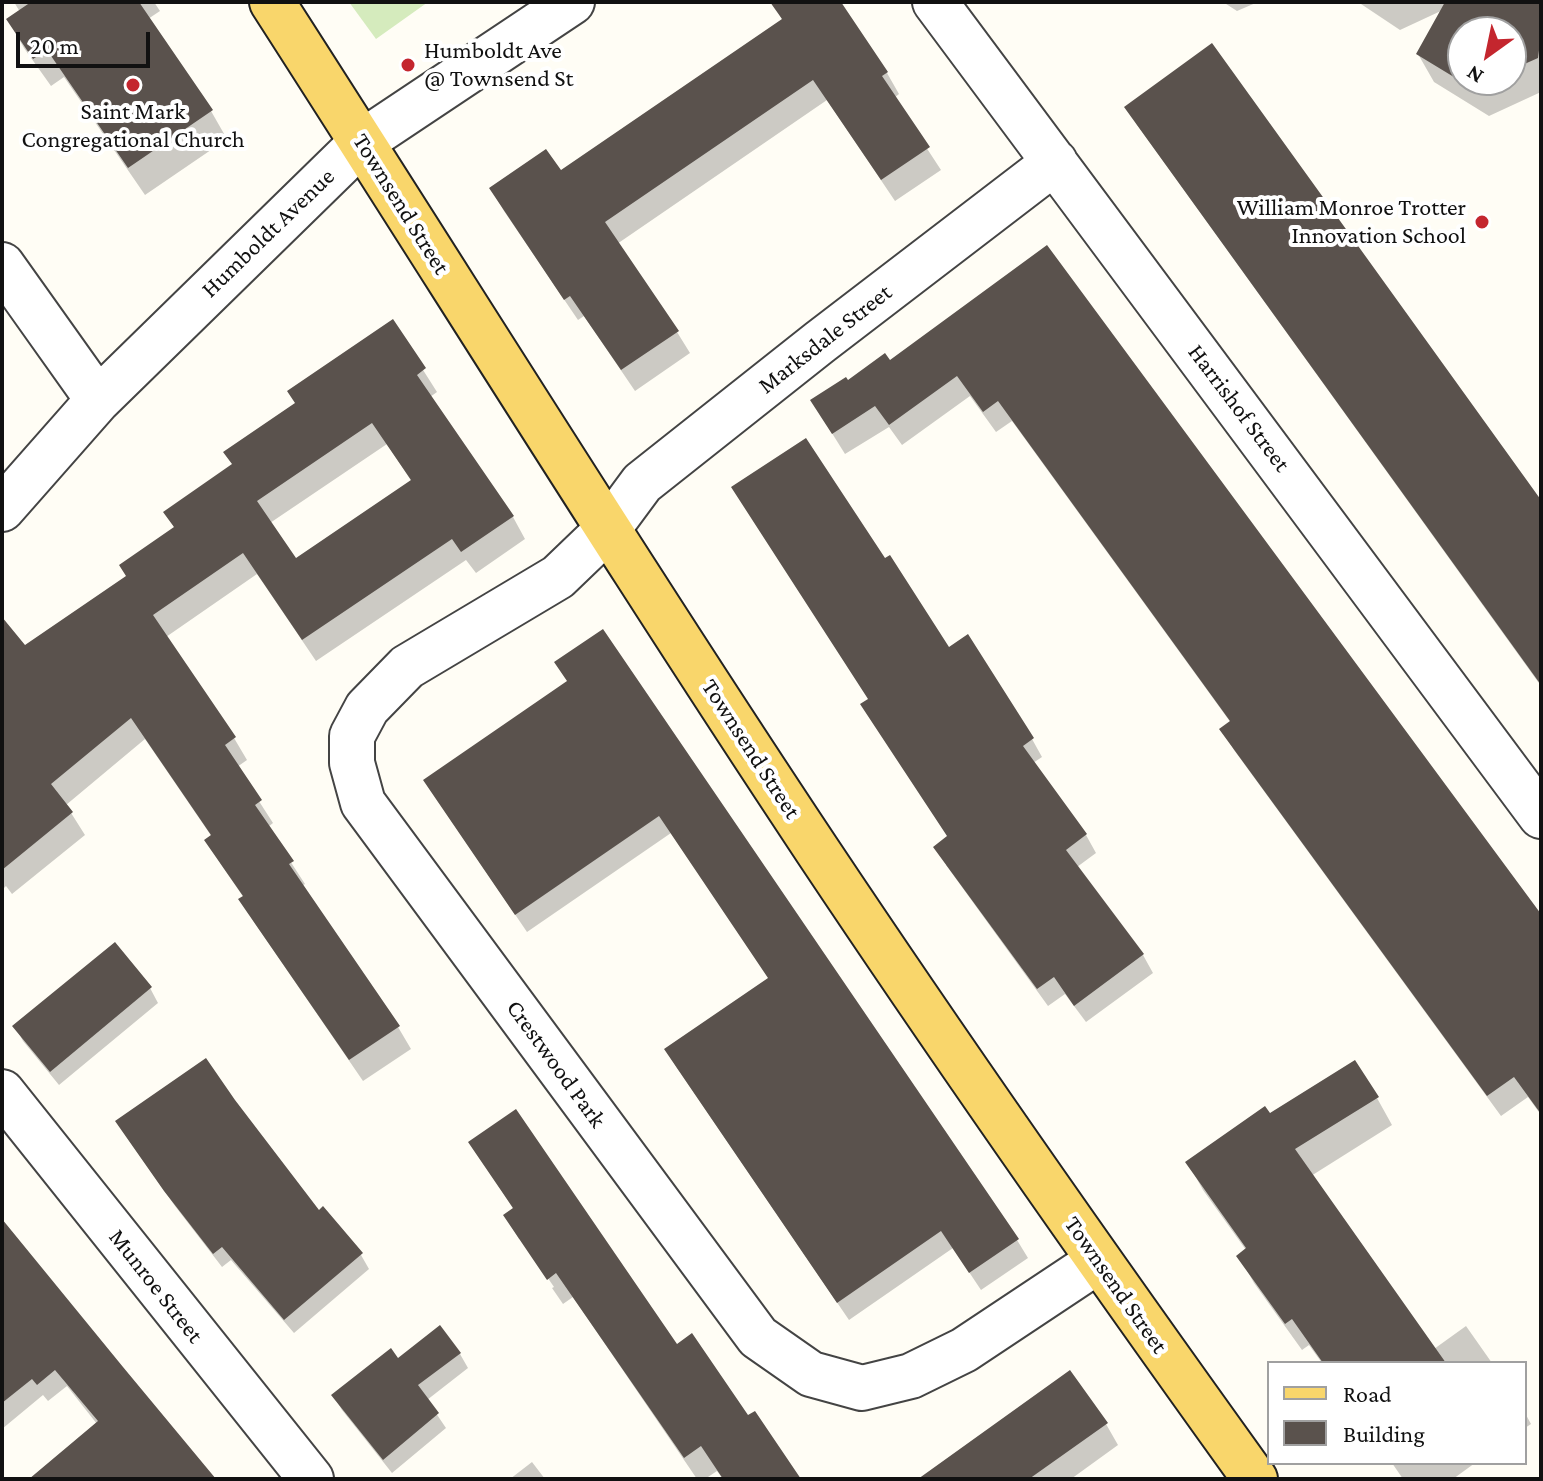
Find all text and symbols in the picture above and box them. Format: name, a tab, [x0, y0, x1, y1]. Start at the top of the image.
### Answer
scale bar	[20, 16, 154, 66]
north arrow	[1447, 16, 1527, 96]
text: 20 m	[30, 32, 79, 59]
place label: Humboldt Ave @ Townsend St	[424, 37, 573, 93]
marker: Humboldt Ave @ Townsend St	[399, 56, 417, 74]
text: N	[1462, 60, 1488, 89]
marker: Saint Mark Congregational Church	[124, 76, 142, 94]
place label: Saint Mark Congregational Church	[21, 98, 245, 154]
street label: Townsend Street	[346, 128, 456, 280]
street label: Humboldt Avenue	[195, 162, 341, 304]
place label: William Monroe Trotter Innovation School	[1237, 194, 1466, 250]
marker: William Monroe Trotter Innovation School	[1473, 213, 1491, 231]
street label: Marksdale Street	[753, 278, 897, 400]
street label: Harrishof Street	[1182, 339, 1296, 477]
street label: Townsend Street	[695, 674, 807, 824]
street label: Crestwood Park	[500, 994, 612, 1134]
street label: Townsend Street	[1058, 1211, 1174, 1359]
street label: Munroe Street	[103, 1223, 209, 1349]
legend	[1267, 1361, 1527, 1465]
text: Road	[1343, 1380, 1392, 1407]
text: Building	[1343, 1420, 1425, 1447]

